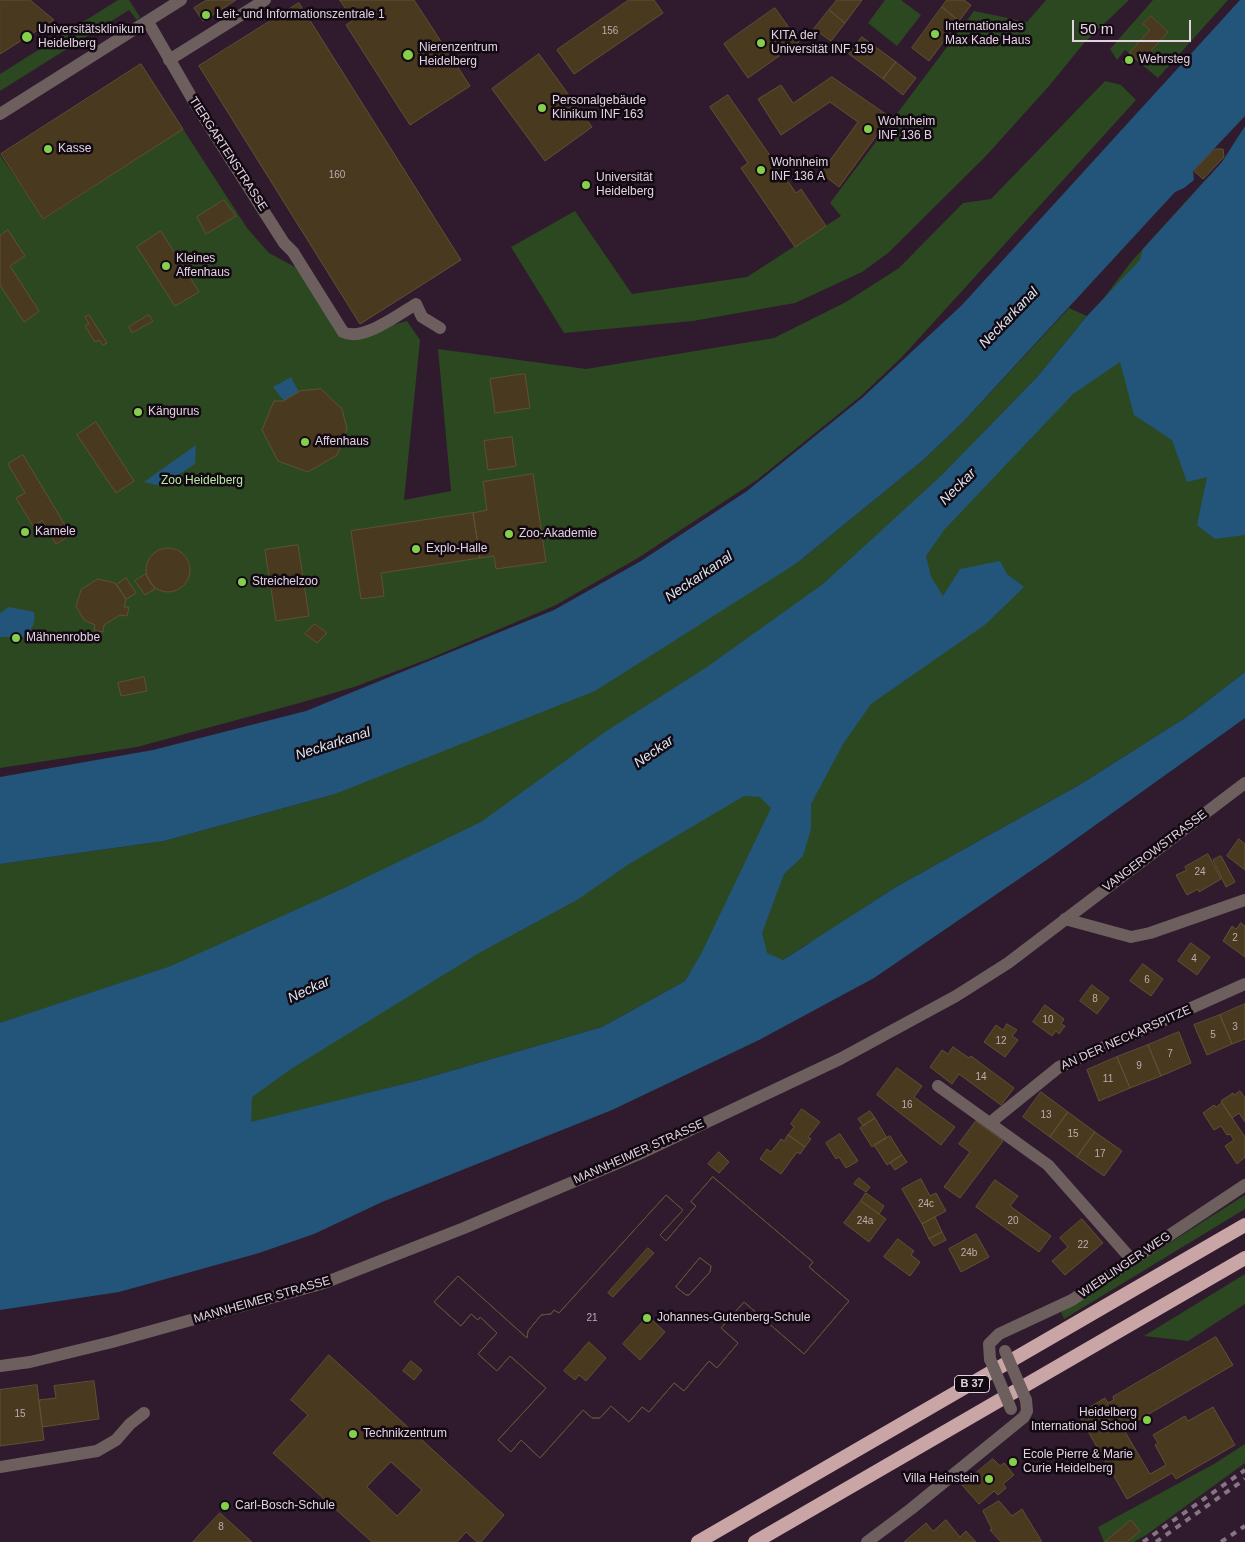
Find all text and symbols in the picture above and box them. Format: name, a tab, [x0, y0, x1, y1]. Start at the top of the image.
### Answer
place label: Leit- und Informationszentrale 1	[216, 8, 385, 22]
marker: Leit- und Informationszentrale 1	[200, 9, 212, 21]
scale bar	[1075, 10, 1194, 42]
place label: Internationales Max Kade Haus	[945, 20, 1030, 48]
text: 50 m	[1080, 20, 1113, 37]
place label: Universitätsklinikum Heidelberg	[38, 23, 144, 51]
house number: 156	[602, 25, 618, 37]
marker: Internationales Max Kade Haus	[929, 28, 941, 40]
place label: KITA der Universität INF 159	[771, 29, 874, 57]
marker: Universitätsklinikum Heidelberg	[20, 30, 34, 44]
marker: KITA der Universität INF 159	[755, 37, 767, 49]
place label: Nierenzentrum Heidelberg	[419, 41, 498, 69]
marker: Nierenzentrum Heidelberg	[401, 48, 415, 62]
place label: Wehrsteg	[1139, 53, 1190, 67]
marker: Wehrsteg	[1123, 54, 1135, 66]
street label: TIERGARTENSTRASSE	[186, 94, 270, 214]
place label: Personalgebäude Klinikum INF 163	[552, 94, 646, 122]
marker: Personalgebäude Klinikum INF 163	[536, 102, 548, 114]
place label: Wohnheim INF 136 B	[878, 115, 935, 143]
marker: Wohnheim INF 136 B	[862, 123, 874, 135]
place label: Kasse	[58, 142, 91, 156]
marker: Kasse	[42, 143, 54, 155]
place label: Wohnheim INF 136 A	[771, 156, 828, 184]
marker: Wohnheim INF 136 A	[755, 164, 767, 176]
house number: 160	[329, 169, 345, 181]
place label: Universität Heidelberg	[596, 171, 654, 199]
marker: Universität Heidelberg	[580, 179, 592, 191]
place label: Kleines Affenhaus	[176, 252, 230, 280]
marker: Kleines Affenhaus	[160, 260, 172, 272]
water label: Neckarkanal	[976, 284, 1042, 352]
place label: Kängurus	[148, 405, 199, 419]
marker: Kängurus	[132, 406, 144, 418]
place label: Affenhaus	[315, 435, 369, 449]
marker: Affenhaus	[299, 436, 311, 448]
water label: Neckar	[936, 465, 980, 509]
park label: Zoo Heidelberg	[161, 474, 243, 488]
place label: Kamele	[35, 525, 76, 539]
marker: Kamele	[19, 526, 31, 538]
place label: Zoo-Akademie	[519, 527, 597, 541]
marker: Zoo-Akademie	[503, 528, 515, 540]
place label: Explo-Halle	[426, 542, 487, 556]
marker: Explo-Halle	[410, 543, 422, 555]
water label: Neckarkanal	[662, 548, 736, 606]
place label: Streichelzoo	[252, 575, 318, 589]
marker: Streichelzoo	[236, 576, 248, 588]
place label: Mähnenrobbe	[26, 631, 100, 645]
marker: Mähnenrobbe	[10, 632, 22, 644]
water label: Neckarkanal	[293, 724, 373, 764]
water label: Neckar	[631, 732, 677, 772]
street label: VANGEROWSTRASSE	[1100, 807, 1210, 895]
house number: 24	[1194, 866, 1206, 878]
house number: 2	[1232, 932, 1238, 944]
house number: 4	[1191, 953, 1197, 965]
water label: Neckar	[285, 973, 333, 1007]
house number: 6	[1144, 974, 1150, 986]
house number: 8	[1092, 993, 1098, 1005]
street label: AN DER NECKARSPITZE	[1059, 1003, 1193, 1073]
house number: 10	[1042, 1014, 1054, 1026]
house number: 3	[1232, 1021, 1238, 1033]
house number: 5	[1210, 1029, 1216, 1041]
house number: 12	[995, 1035, 1007, 1047]
house number: 7	[1167, 1048, 1173, 1060]
house number: 9	[1136, 1060, 1142, 1072]
house number: 14	[975, 1071, 987, 1083]
house number: 11	[1103, 1073, 1113, 1085]
house number: 16	[901, 1099, 913, 1111]
house number: 13	[1040, 1109, 1052, 1121]
street label: MANNHEIMER STRASSE	[572, 1117, 706, 1187]
house number: 15	[1067, 1128, 1079, 1140]
house number: 17	[1094, 1148, 1106, 1160]
house number: 24c	[918, 1198, 934, 1210]
house number: 24a	[857, 1215, 873, 1227]
house number: 20	[1007, 1215, 1019, 1227]
street label: WIEBLINGER WEG	[1076, 1229, 1174, 1301]
house number: 22	[1077, 1239, 1089, 1251]
house number: 24b	[961, 1247, 977, 1259]
street label: MANNHEIMER STRASSE	[192, 1274, 332, 1326]
place label: Johannes-Gutenberg-Schule	[657, 1311, 810, 1325]
house number: 21	[586, 1312, 598, 1324]
marker: Johannes-Gutenberg-Schule	[641, 1312, 653, 1324]
road number: B 37	[954, 1376, 990, 1392]
place label: Heidelberg International School	[1031, 1406, 1137, 1434]
house number: 15	[14, 1408, 26, 1420]
marker: Heidelberg International School	[1141, 1414, 1153, 1426]
place label: Technikzentrum	[363, 1427, 447, 1441]
marker: Technikzentrum	[347, 1428, 359, 1440]
place label: Ecole Pierre & Marie Curie Heidelberg	[1023, 1448, 1133, 1476]
marker: Ecole Pierre & Marie Curie Heidelberg	[1007, 1456, 1019, 1468]
place label: Villa Heinstein	[903, 1472, 979, 1486]
marker: Villa Heinstein	[983, 1473, 995, 1485]
place label: Carl-Bosch-Schule	[235, 1499, 335, 1513]
marker: Carl-Bosch-Schule	[219, 1500, 231, 1512]
house number: 8	[218, 1521, 224, 1533]

